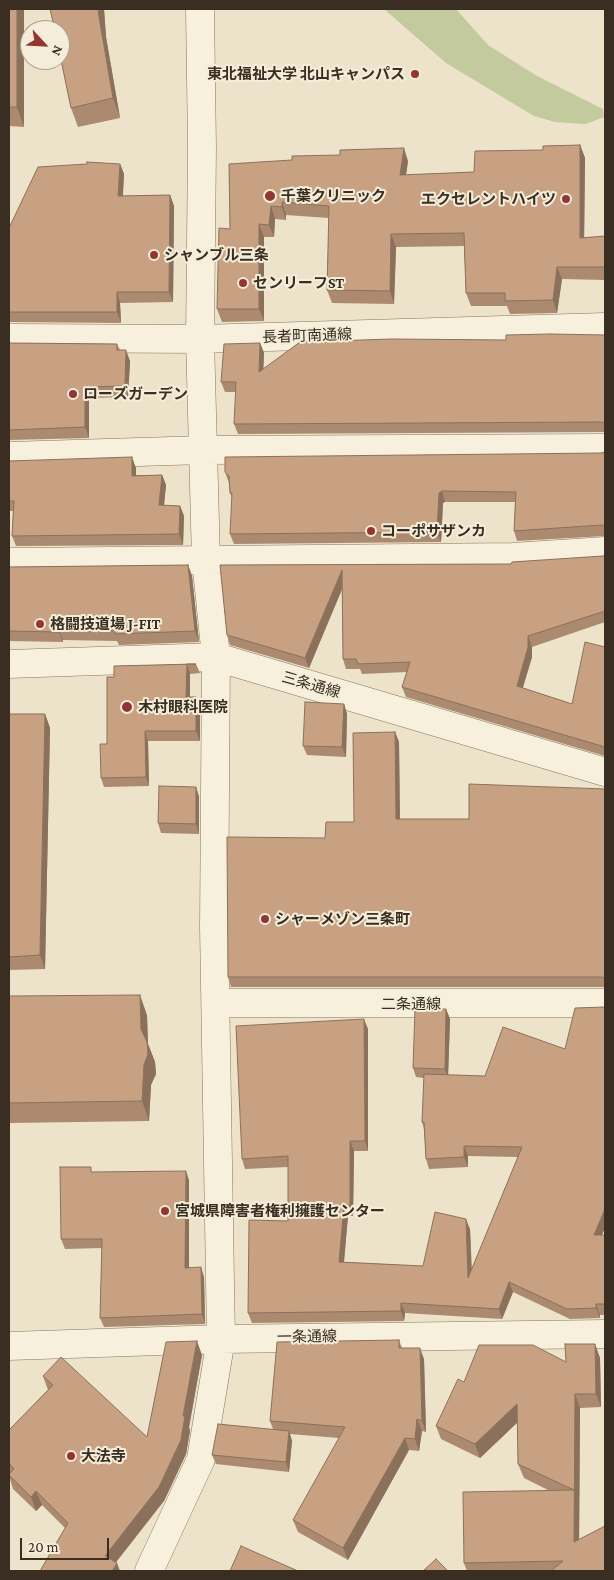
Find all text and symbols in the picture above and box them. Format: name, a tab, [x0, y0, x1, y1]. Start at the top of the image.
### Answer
north arrow	[20, 20, 70, 70]
text: N	[48, 43, 67, 59]
place label: 東北福祉大学 北山キャンパス	[207, 65, 405, 83]
marker: 東北福祉大学 北山キャンパス	[409, 68, 421, 80]
place label: 千葉クリニック	[281, 187, 386, 205]
marker: 千葉クリニック	[263, 189, 277, 203]
place label: エクセレントハイツ	[421, 190, 556, 208]
marker: エクセレントハイツ	[560, 193, 572, 205]
place label: シャンブル三条	[164, 246, 269, 264]
marker: シャンブル三条	[148, 249, 160, 261]
place label: センリーフST	[253, 274, 344, 292]
marker: センリーフST	[237, 277, 249, 289]
street label: 長者町南通線	[262, 325, 352, 347]
place label: ローズガーデン	[83, 385, 188, 403]
marker: ローズガーデン	[67, 388, 79, 400]
place label: コーポサザンカ	[381, 522, 486, 540]
marker: コーポサザンカ	[365, 525, 377, 537]
place label: 格闘技道場 J-FIT	[50, 615, 161, 633]
marker: 格闘技道場 J-FIT	[34, 618, 46, 630]
street label: 三条通線	[280, 668, 342, 702]
place label: 木村眼科医院	[138, 698, 228, 716]
marker: 木村眼科医院	[120, 700, 134, 714]
place label: シャーメゾン三条町	[275, 910, 410, 928]
marker: シャーメゾン三条町	[259, 913, 271, 925]
street label: 二条通線	[381, 995, 441, 1013]
place label: 宮城県障害者権利擁護センター	[175, 1202, 385, 1220]
marker: 宮城県障害者権利擁護センター	[159, 1205, 171, 1217]
street label: 一条通線	[277, 1327, 337, 1347]
place label: 大法寺	[81, 1447, 126, 1465]
marker: 大法寺	[65, 1450, 77, 1462]
scale bar	[22, 1528, 111, 1560]
text: 20 m	[28, 1539, 59, 1555]

